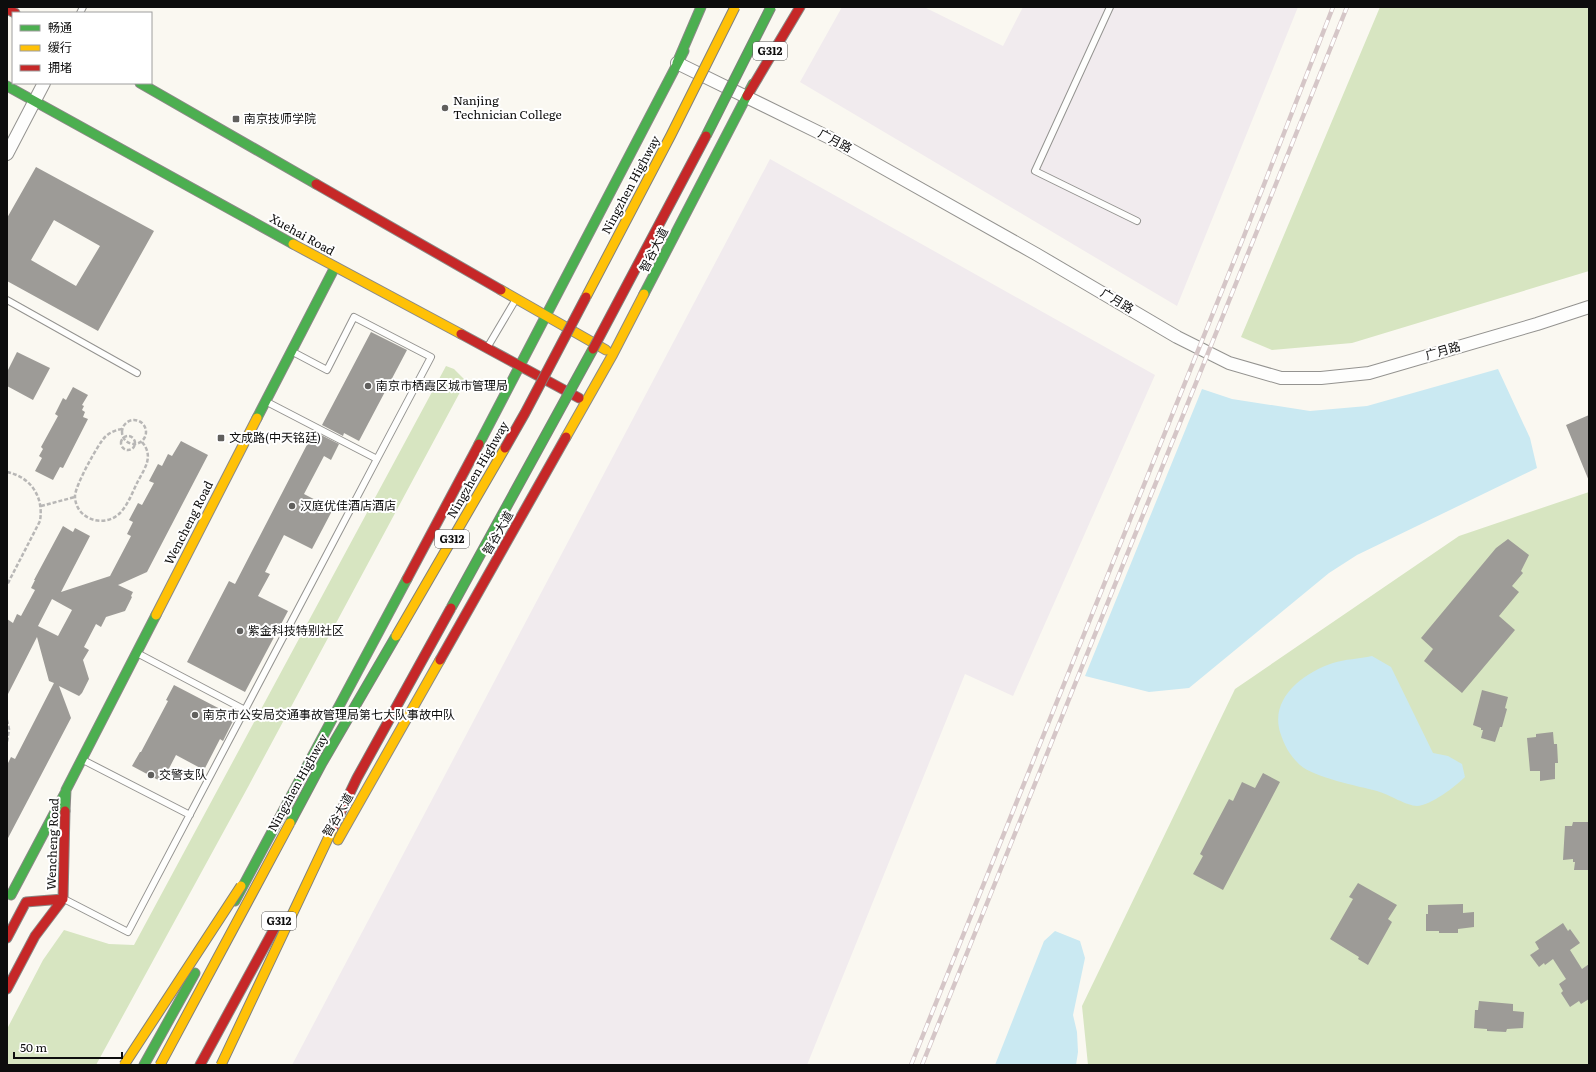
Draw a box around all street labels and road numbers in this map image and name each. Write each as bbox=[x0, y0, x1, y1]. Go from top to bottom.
road number: G312 bbox=[753, 42, 787, 60]
street label: 广月路 bbox=[815, 124, 856, 157]
street label: Ningzhen Highway bbox=[596, 132, 664, 237]
street label: Xuehai Road bbox=[267, 209, 339, 260]
street label: 智谷大道 bbox=[634, 224, 672, 275]
street label: 广月路 bbox=[1097, 283, 1138, 317]
street label: 广月路 bbox=[1423, 336, 1463, 364]
street label: Ningzhen Highway bbox=[442, 418, 512, 521]
street label: Wencheng Road bbox=[159, 477, 217, 568]
street label: 智谷大道 bbox=[477, 507, 517, 558]
road number: G312 bbox=[435, 530, 469, 548]
street label: Ningzhen Highway bbox=[263, 730, 332, 835]
street label: 智谷大道 bbox=[317, 789, 357, 840]
street label: Wencheng Road bbox=[41, 797, 63, 890]
road number: G312 bbox=[262, 912, 296, 930]

